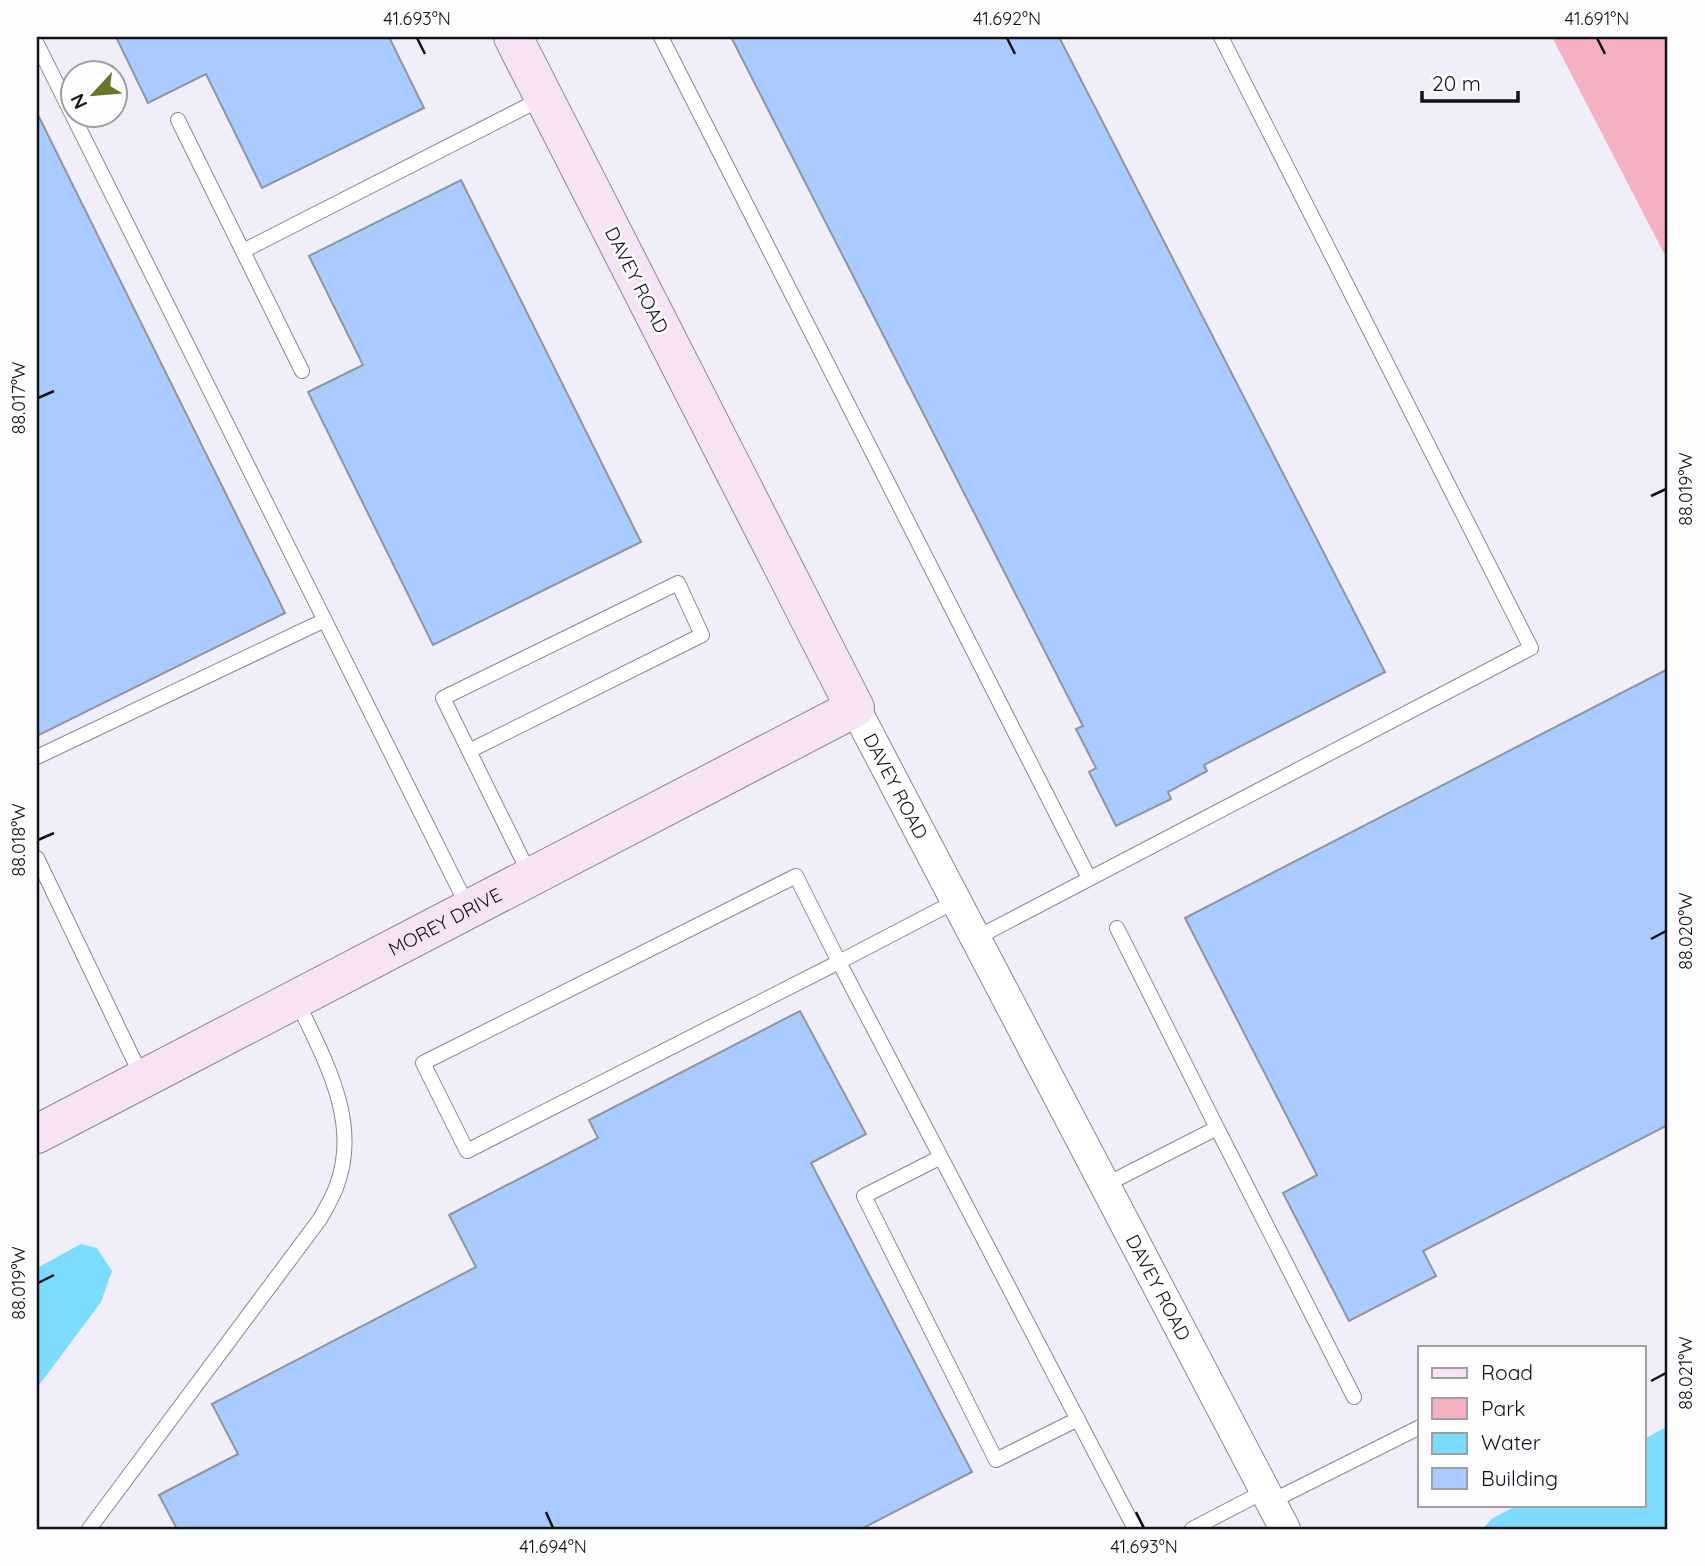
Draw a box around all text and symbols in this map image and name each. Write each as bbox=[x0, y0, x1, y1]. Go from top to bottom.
text: 41.693°N bbox=[383, 7, 451, 30]
text: 41.692°N bbox=[973, 7, 1041, 30]
text: 41.691°N bbox=[1565, 7, 1629, 30]
north arrow bbox=[60, 60, 130, 130]
scale bar bbox=[1422, 60, 1518, 104]
text: 20 m bbox=[1432, 70, 1481, 96]
text: N bbox=[65, 90, 93, 113]
street label: DAVEY ROAD bbox=[600, 223, 674, 337]
text: 88.017°W bbox=[7, 362, 30, 434]
text: 88.019°W bbox=[1674, 452, 1697, 526]
street label: DAVEY ROAD bbox=[858, 729, 933, 843]
text: 88.018°W bbox=[7, 803, 30, 877]
street label: MOREY DRIVE bbox=[384, 882, 506, 961]
text: 88.020°W bbox=[1674, 892, 1697, 970]
street label: DAVEY ROAD bbox=[1121, 1230, 1196, 1344]
text: 88.019°W bbox=[7, 1246, 30, 1320]
text: 88.021°W bbox=[1674, 1336, 1697, 1410]
legend bbox=[1418, 1346, 1646, 1506]
text: Road bbox=[1481, 1359, 1533, 1385]
text: Park bbox=[1481, 1395, 1525, 1421]
text: Water bbox=[1481, 1429, 1541, 1455]
text: Building bbox=[1481, 1465, 1558, 1491]
text: 41.694°N bbox=[519, 1535, 587, 1558]
text: 41.693°N bbox=[1110, 1535, 1178, 1558]

